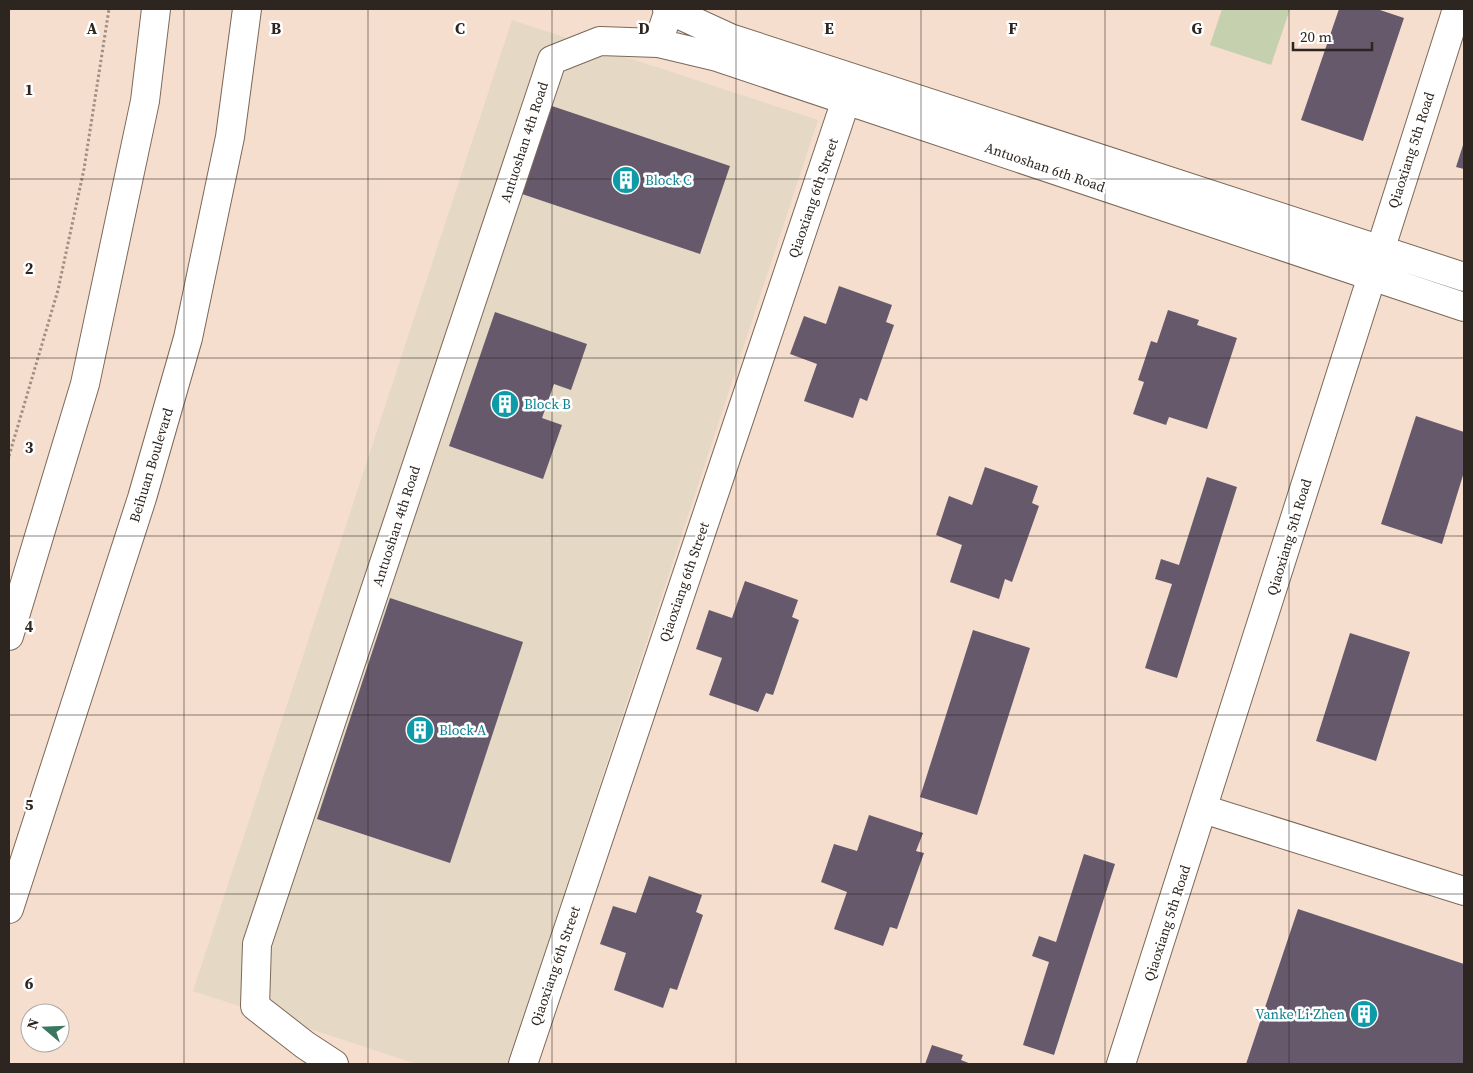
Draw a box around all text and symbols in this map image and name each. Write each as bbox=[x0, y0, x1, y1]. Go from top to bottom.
text: A bbox=[87, 17, 98, 39]
text: B bbox=[271, 17, 282, 39]
text: C bbox=[455, 17, 465, 39]
text: D bbox=[638, 17, 650, 39]
text: E bbox=[824, 17, 834, 39]
text: F bbox=[1008, 17, 1018, 39]
text: G bbox=[1192, 17, 1203, 39]
scale bar bbox=[1293, 20, 1372, 52]
text: 20 m bbox=[1300, 26, 1332, 47]
text: 1 bbox=[25, 78, 33, 100]
street label: Antuoshan 4th Road bbox=[495, 79, 553, 205]
street label: Qiaoxiang 5th Road bbox=[1383, 89, 1439, 211]
street label: Qiaoxiang 6th Street bbox=[783, 135, 843, 261]
street label: Antuoshan 6th Road bbox=[982, 137, 1108, 197]
building icon: Block C bbox=[611, 165, 641, 195]
place label: Block C bbox=[645, 170, 692, 190]
text: 2 bbox=[25, 257, 34, 279]
building icon: Block B bbox=[490, 389, 520, 419]
place label: Block B bbox=[524, 394, 571, 414]
street label: Beihuan Boulevard bbox=[124, 405, 178, 525]
text: 3 bbox=[25, 436, 34, 458]
street label: Antuoshan 4th Road bbox=[367, 463, 425, 589]
street label: Qiaoxiang 5th Road bbox=[1262, 476, 1316, 598]
street label: Qiaoxiang 6th Street bbox=[654, 519, 714, 645]
text: 4 bbox=[25, 615, 34, 637]
building icon: Block A bbox=[405, 715, 435, 745]
place label: Block A bbox=[439, 720, 487, 740]
text: 5 bbox=[25, 793, 34, 815]
street label: Qiaoxiang 5th Road bbox=[1139, 862, 1195, 984]
street label: Qiaoxiang 6th Street bbox=[525, 903, 585, 1029]
text: 6 bbox=[25, 972, 34, 994]
building icon: Vanke Li·Zhen bbox=[1349, 999, 1379, 1029]
north arrow bbox=[20, 1003, 70, 1053]
place label: Vanke Li·Zhen bbox=[1255, 1004, 1346, 1024]
text: N bbox=[22, 1016, 44, 1032]

